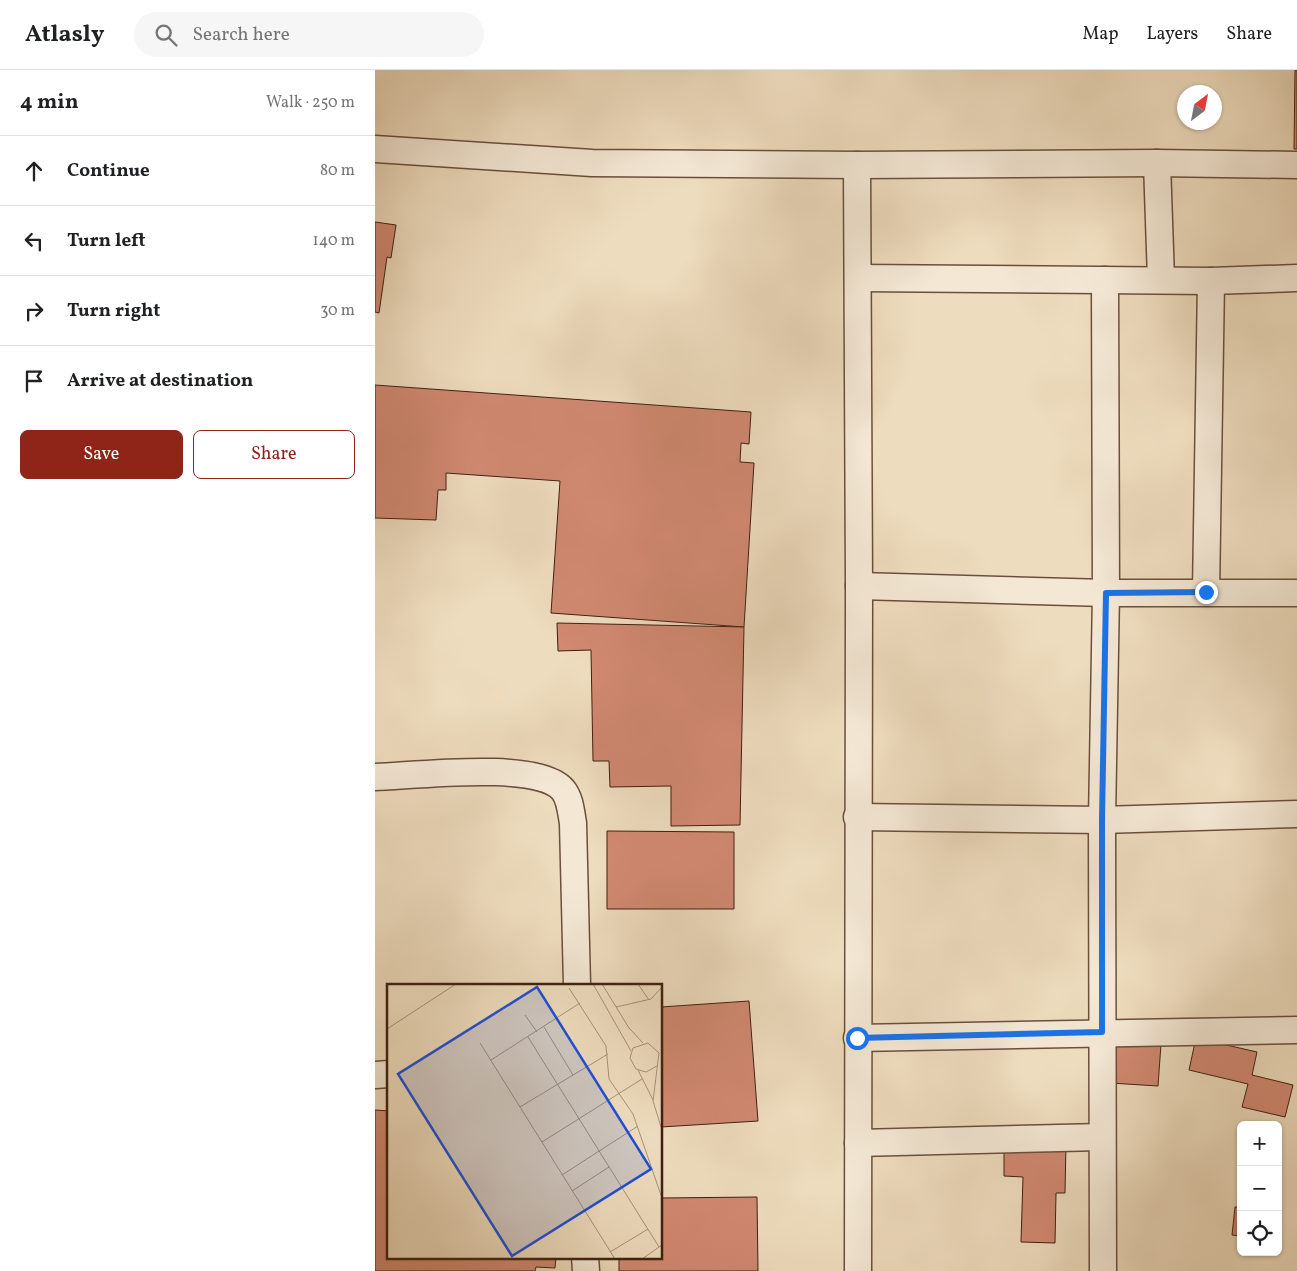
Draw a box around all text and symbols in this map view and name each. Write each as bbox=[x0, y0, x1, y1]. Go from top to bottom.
search box bbox=[134, 12, 484, 57]
text: Atlasly bbox=[25, 18, 104, 52]
icon: search bbox=[152, 21, 180, 49]
text: Search here bbox=[192, 22, 290, 48]
text: Map bbox=[1082, 22, 1118, 47]
text: Layers bbox=[1146, 22, 1198, 47]
text: Share bbox=[1226, 22, 1272, 47]
north arrow bbox=[1177, 85, 1222, 130]
text: 4 min bbox=[20, 88, 79, 117]
text: Walk · 250 m bbox=[266, 92, 355, 114]
icon: ahead bbox=[20, 157, 48, 185]
text: Continue bbox=[67, 158, 150, 184]
text: 80 m bbox=[320, 160, 355, 182]
icon: left bbox=[20, 227, 48, 255]
text: Turn left bbox=[67, 228, 146, 254]
text: 140 m bbox=[313, 230, 355, 252]
icon: right bbox=[20, 297, 48, 325]
text: Turn right bbox=[67, 298, 160, 324]
text: 30 m bbox=[320, 300, 355, 322]
icon: arrive bbox=[20, 367, 48, 395]
text: Arrive at destination bbox=[67, 368, 253, 394]
button: Save bbox=[20, 430, 183, 479]
button: Share bbox=[193, 430, 355, 479]
route end bbox=[1195, 581, 1218, 604]
inset map bbox=[387, 984, 663, 1258]
route start bbox=[846, 1027, 869, 1050]
map controls bbox=[1237, 1121, 1282, 1256]
button: + bbox=[1237, 1121, 1282, 1166]
button: − bbox=[1237, 1166, 1282, 1211]
button: locate bbox=[1237, 1211, 1282, 1256]

